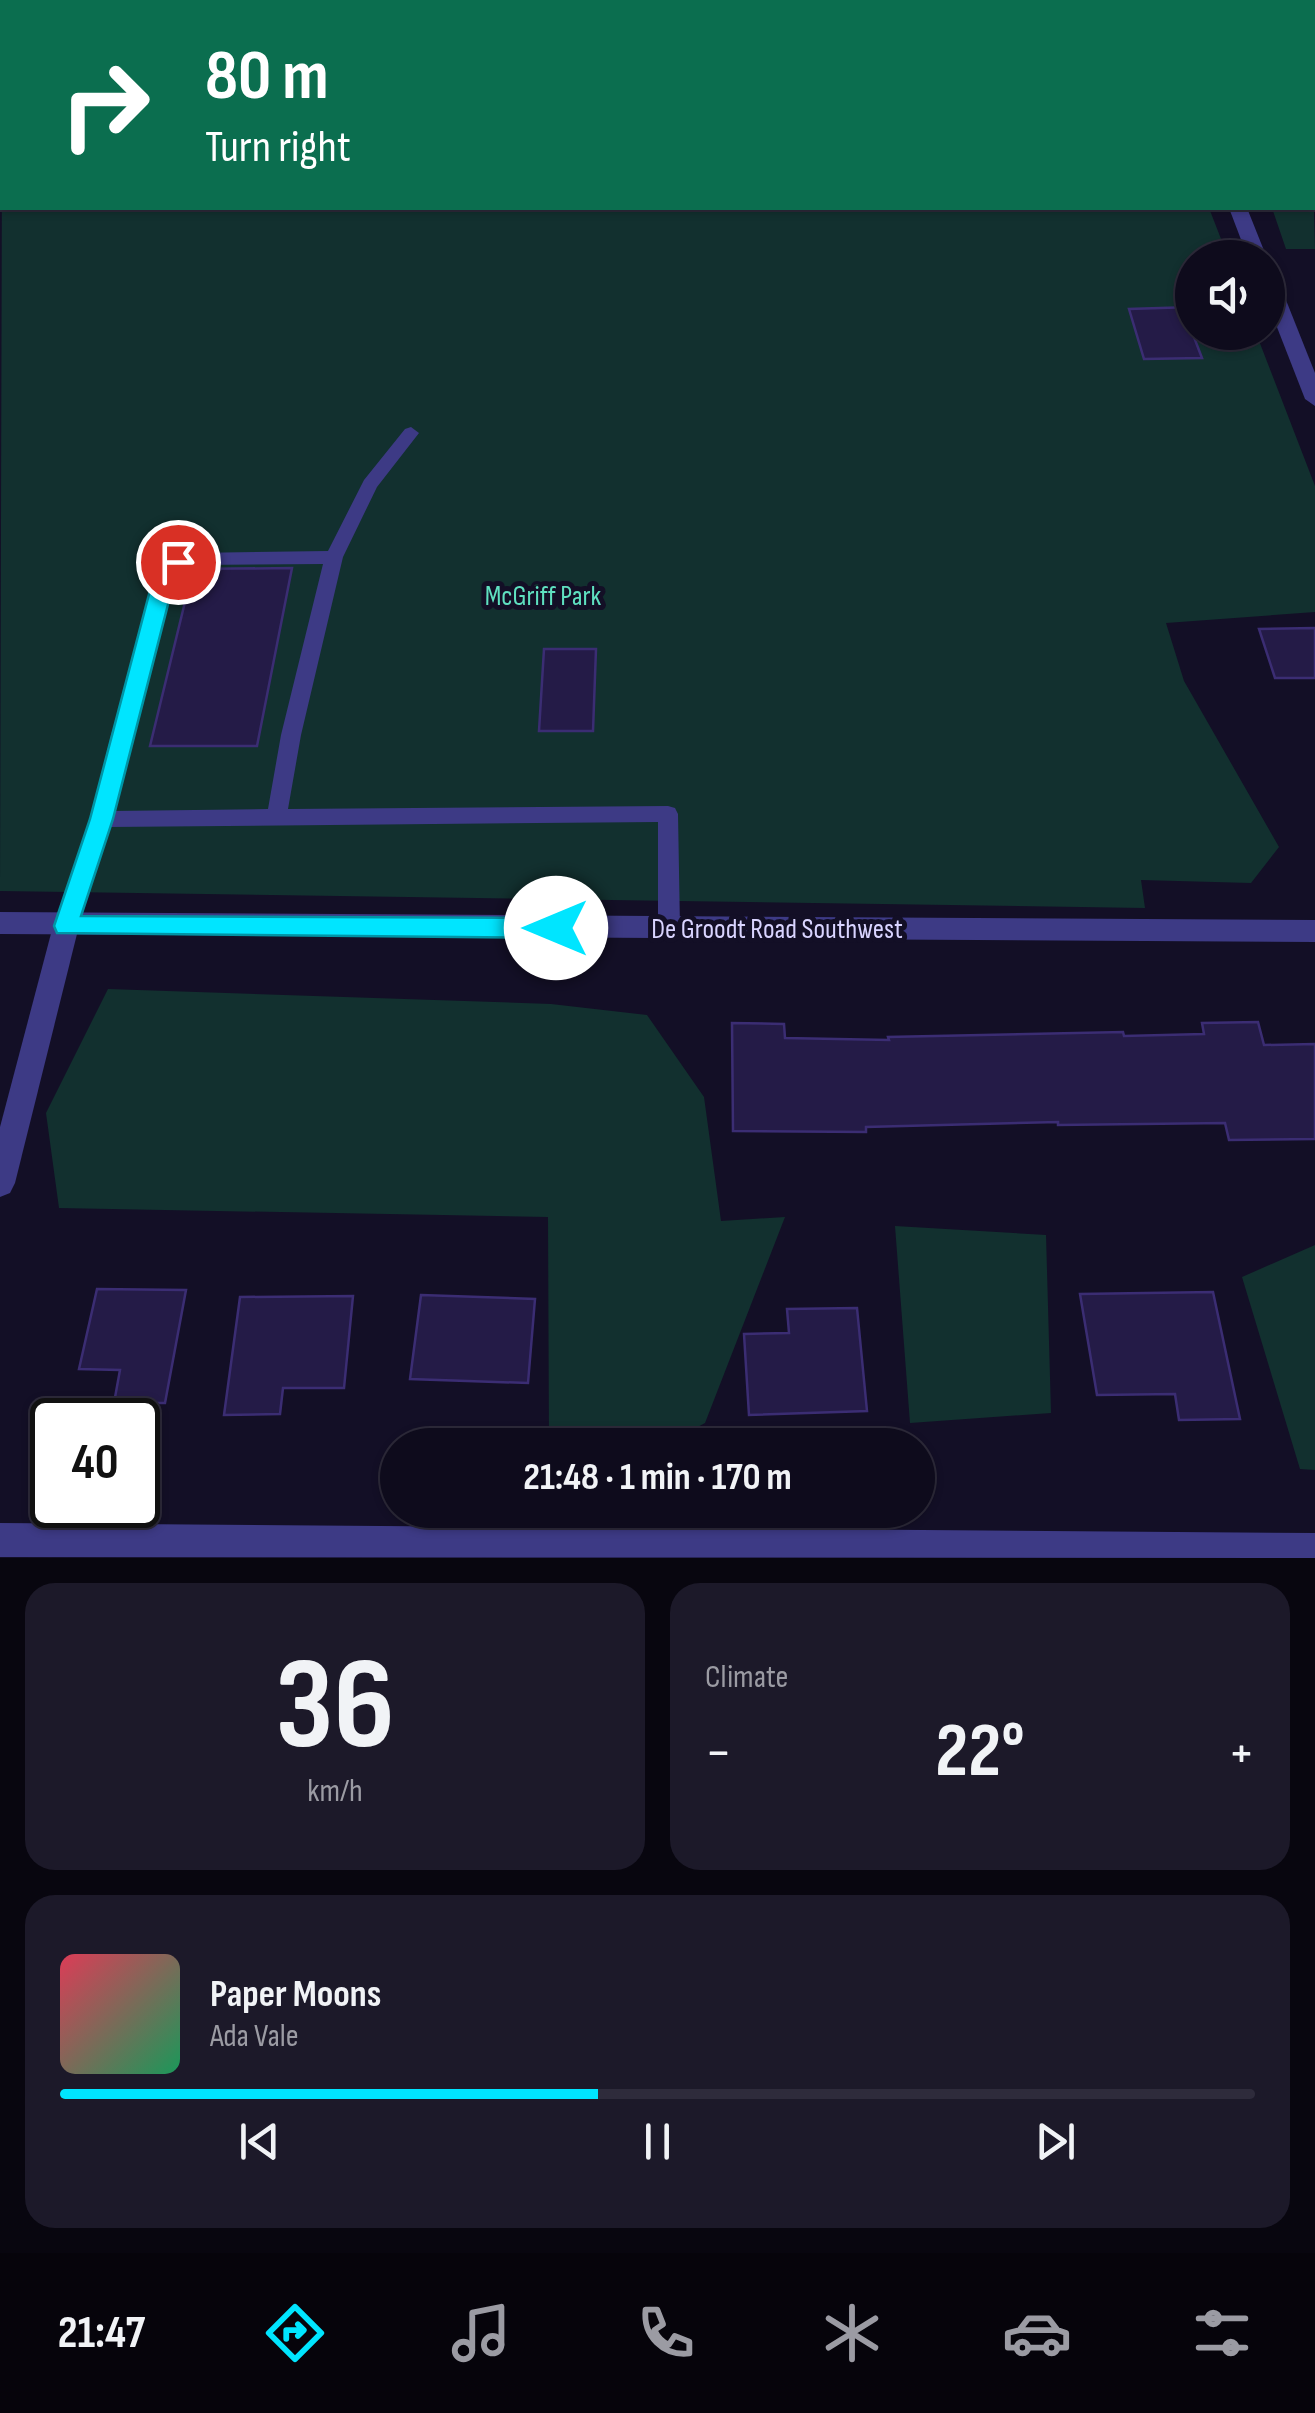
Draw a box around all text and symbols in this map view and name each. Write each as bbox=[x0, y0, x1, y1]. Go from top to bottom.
text: 80 m bbox=[205, 35, 329, 119]
icon: right bbox=[40, 40, 170, 170]
text: Turn right bbox=[205, 120, 351, 175]
map controls bbox=[1175, 240, 1285, 350]
button: sound bbox=[1175, 240, 1285, 350]
pin bbox=[136, 520, 221, 605]
icon: arrive bbox=[151, 535, 206, 590]
park label: McGriff Park bbox=[485, 580, 602, 613]
position arrow bbox=[504, 876, 608, 980]
street label: De Groodt Road Southwest bbox=[651, 913, 903, 946]
speed limit sign: 40 bbox=[30, 1398, 160, 1528]
text: 21:48 · 1 min · 170 m bbox=[523, 1455, 792, 1500]
text: 36 bbox=[275, 1629, 395, 1785]
text: Climate bbox=[705, 1658, 788, 1697]
text: 22° bbox=[935, 1707, 1025, 1798]
text: − bbox=[705, 1720, 732, 1787]
text: + bbox=[1228, 1720, 1255, 1787]
text: km/h bbox=[307, 1772, 363, 1811]
text: Paper Moons bbox=[210, 1972, 381, 2017]
text: Ada Vale bbox=[210, 2017, 299, 2056]
icon: previous bbox=[232, 2114, 287, 2169]
icon: pause bbox=[630, 2114, 685, 2169]
icon: next bbox=[1028, 2114, 1083, 2169]
icon: directions bbox=[260, 2298, 330, 2368]
icon: music bbox=[446, 2298, 516, 2368]
icon: phone bbox=[631, 2298, 701, 2368]
icon: climate bbox=[817, 2298, 887, 2368]
icon: car bbox=[1002, 2298, 1072, 2368]
icon: filters bbox=[1187, 2298, 1257, 2368]
text: 21:47 bbox=[58, 2306, 145, 2361]

